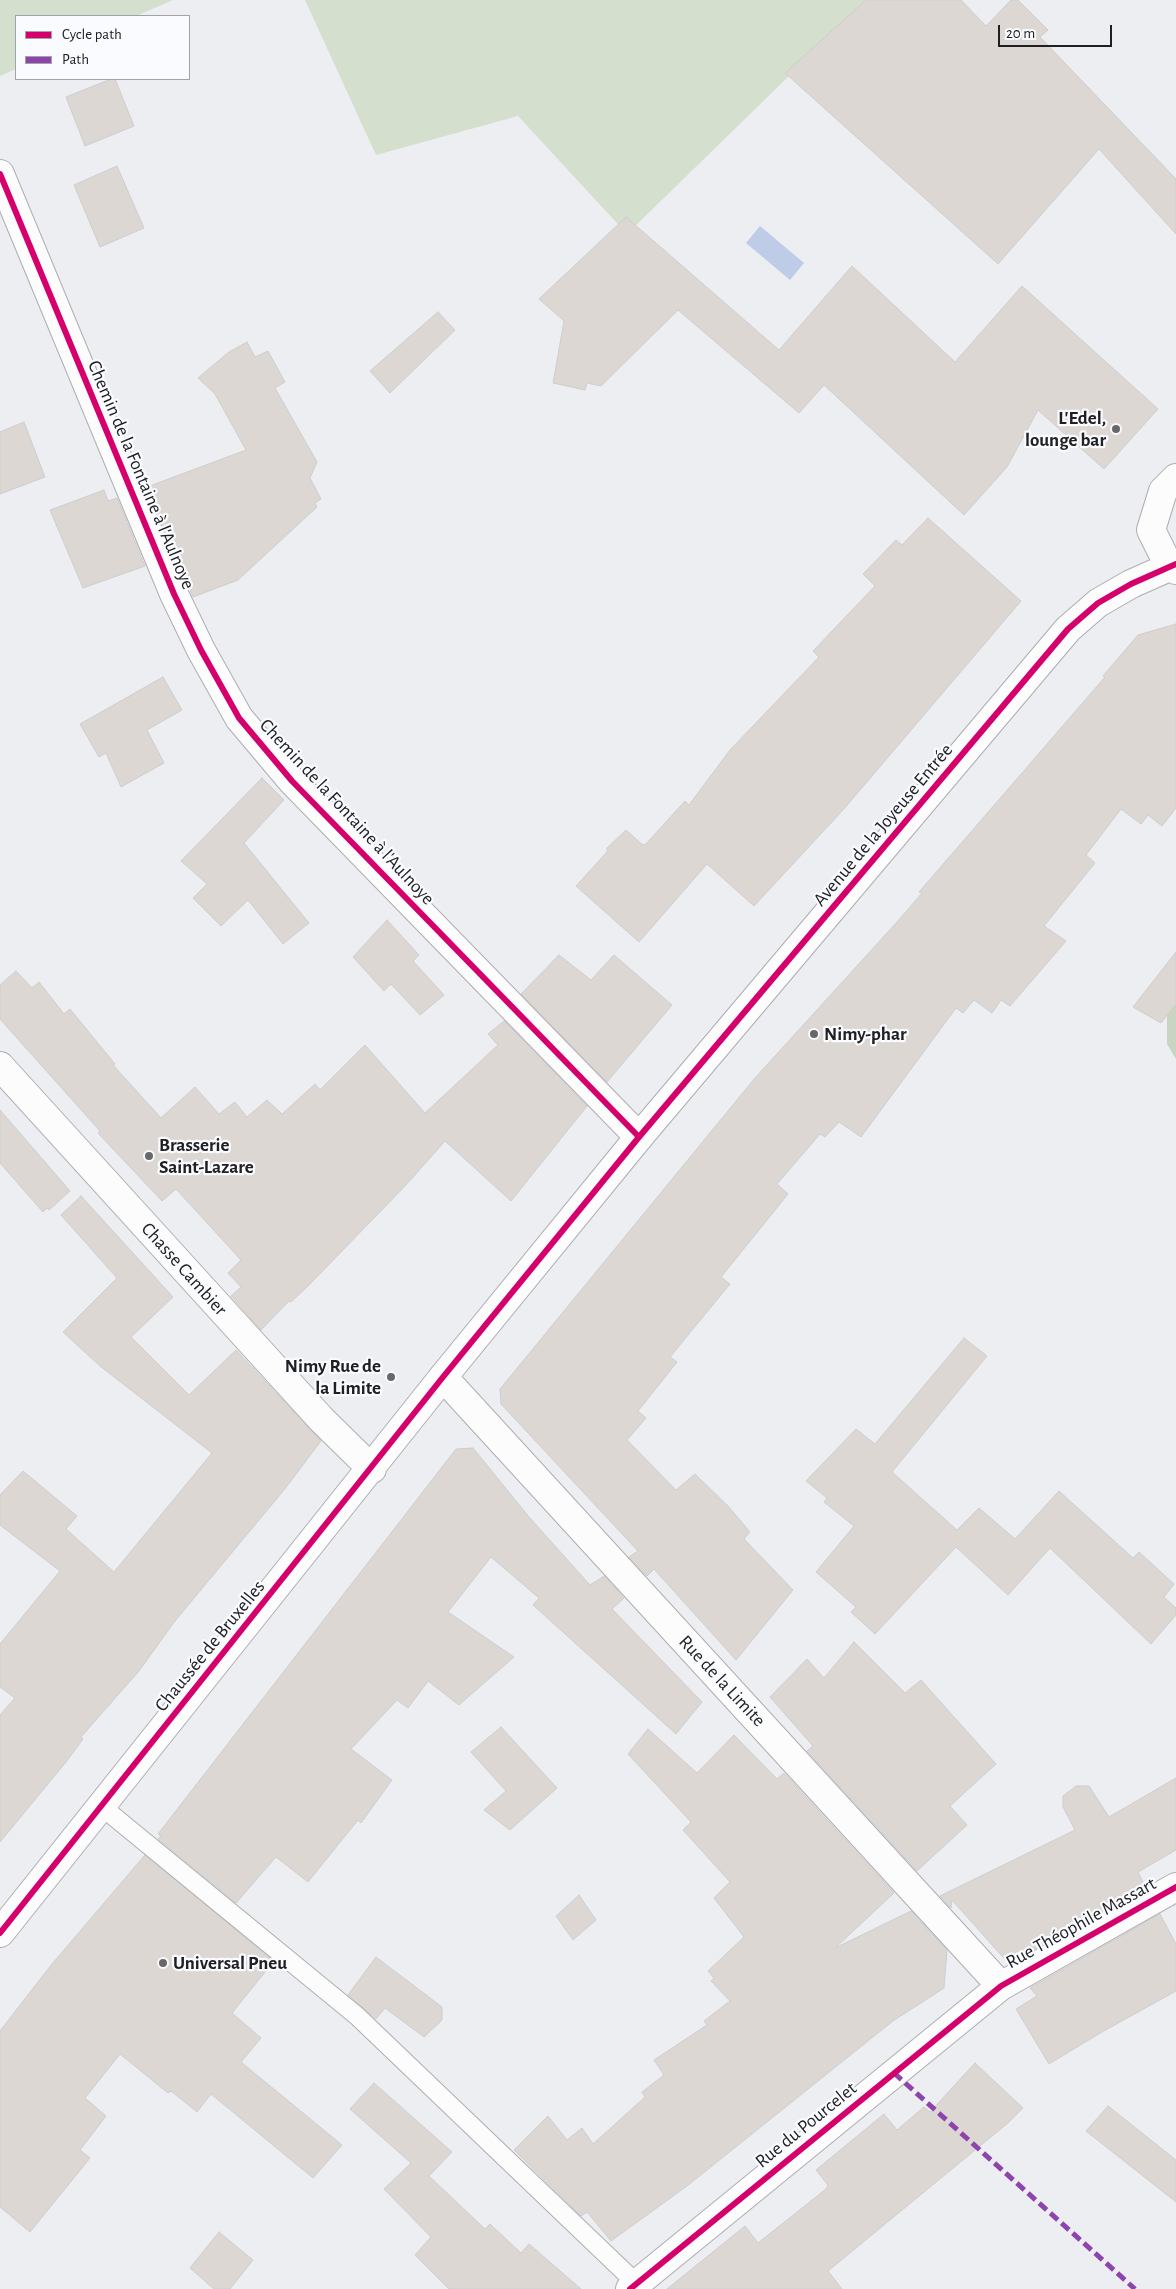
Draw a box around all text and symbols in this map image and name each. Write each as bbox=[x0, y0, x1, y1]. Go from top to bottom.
legend bbox=[15, 15, 190, 80]
scale bar bbox=[1001, 15, 1115, 47]
text: 20 m bbox=[1006, 26, 1035, 41]
text: Cycle path bbox=[62, 27, 122, 42]
text: Path bbox=[62, 52, 89, 67]
street label: Chemin de la Fontaine à l'Aulnoye bbox=[82, 357, 200, 593]
place label: L'Edel, lounge bar bbox=[1025, 407, 1106, 451]
marker: L'Edel, lounge bar bbox=[1110, 423, 1122, 435]
street label: Chemin de la Fontaine à l'Aulnoye bbox=[255, 714, 439, 910]
street label: Avenue de la Joyeuse Entrée bbox=[808, 739, 958, 911]
place label: Nimy-phar bbox=[824, 1023, 907, 1045]
marker: Nimy-phar bbox=[808, 1028, 820, 1040]
place label: Brasserie Saint-Lazare bbox=[159, 1134, 254, 1178]
marker: Brasserie Saint-Lazare bbox=[143, 1150, 155, 1162]
street label: Chasse Cambier bbox=[136, 1218, 232, 1320]
place label: Nimy Rue de la Limite bbox=[285, 1355, 381, 1399]
marker: Nimy Rue de la Limite bbox=[385, 1371, 397, 1383]
street label: Chaussée de Bruxelles bbox=[150, 1576, 270, 1716]
street label: Rue de la Limite bbox=[674, 1630, 770, 1732]
street label: Rue Théophile Massart bbox=[1002, 1872, 1160, 1974]
place label: Universal Pneu bbox=[173, 1952, 287, 1974]
marker: Universal Pneu bbox=[157, 1957, 169, 1969]
street label: Rue du Pourcelet bbox=[751, 2077, 861, 2173]

